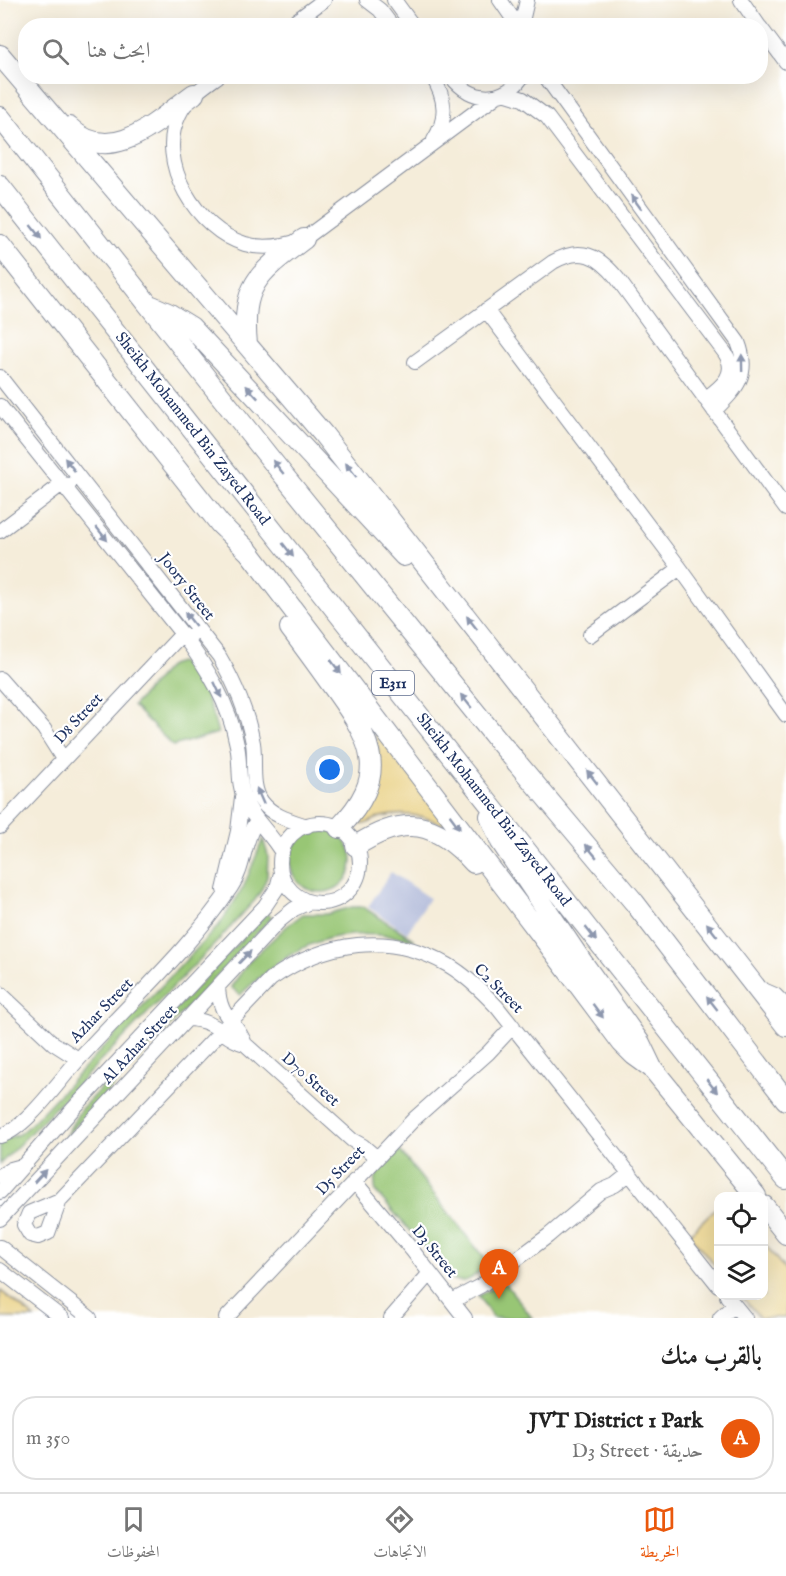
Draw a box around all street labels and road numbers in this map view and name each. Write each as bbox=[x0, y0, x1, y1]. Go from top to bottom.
street label: Sheikh Mohammed Bin Zayed Road bbox=[110, 328, 274, 530]
street label: Joory Street bbox=[152, 548, 219, 625]
road number: E311 bbox=[372, 671, 414, 695]
street label: D8 Street bbox=[50, 689, 108, 749]
street label: Sheikh Mohammed Bin Zayed Road bbox=[411, 709, 575, 911]
street label: C2 Street bbox=[469, 960, 527, 1018]
street label: Azhar Street bbox=[65, 974, 138, 1048]
street label: Al Azhar Street bbox=[97, 1001, 182, 1090]
street label: D70 Street bbox=[277, 1049, 344, 1112]
street label: D5 Street bbox=[312, 1141, 370, 1200]
street label: D3 Street bbox=[407, 1222, 462, 1283]

